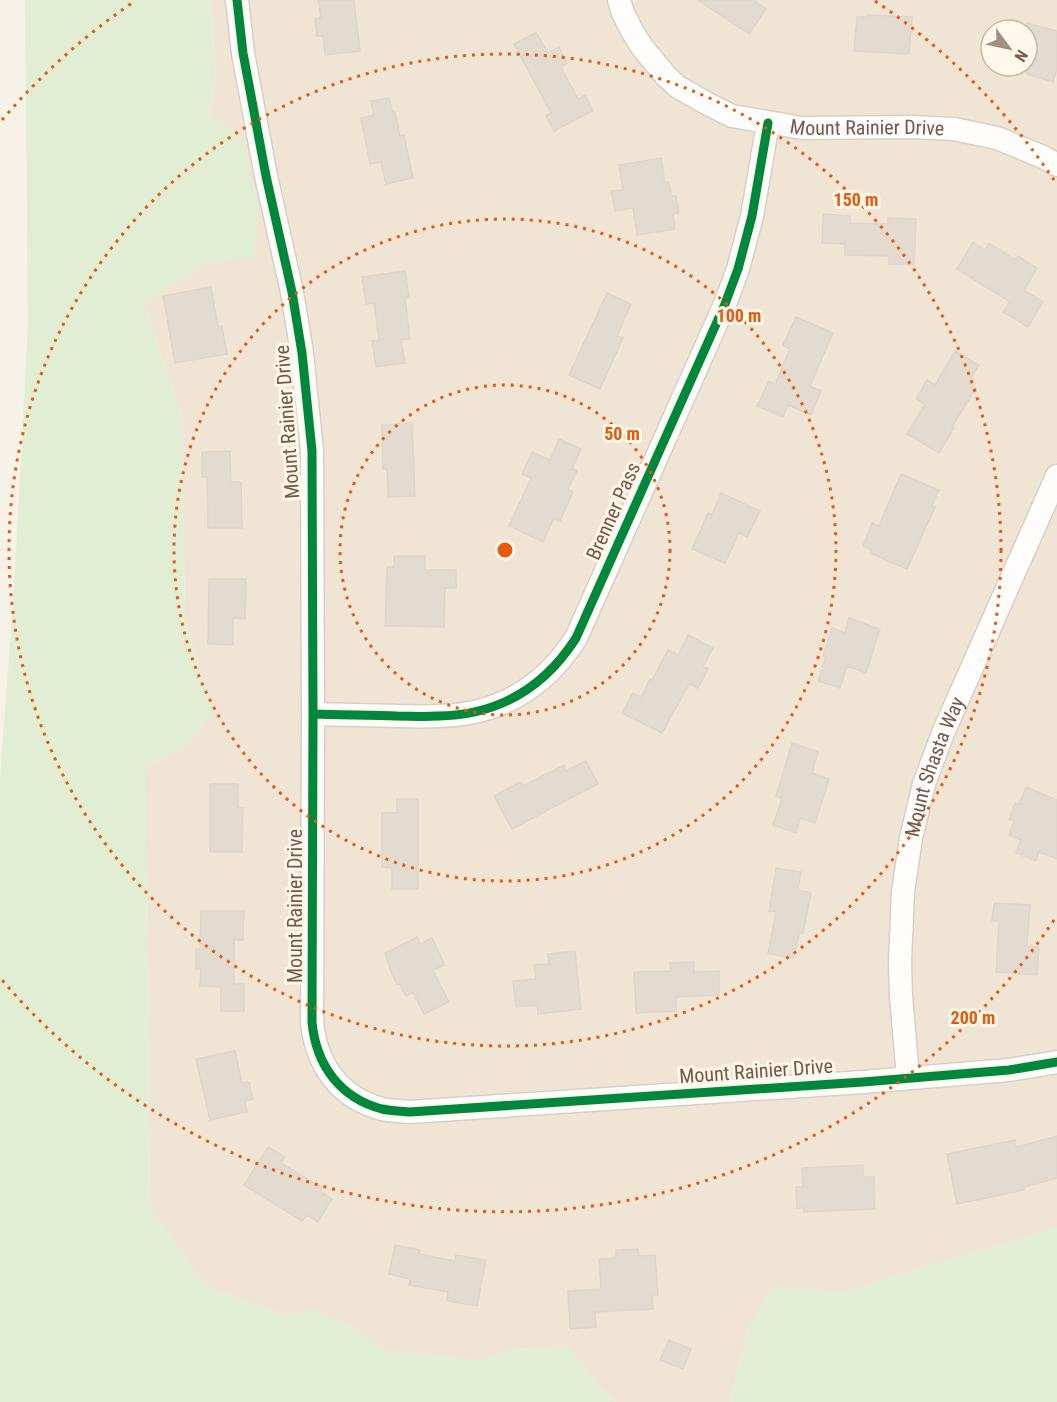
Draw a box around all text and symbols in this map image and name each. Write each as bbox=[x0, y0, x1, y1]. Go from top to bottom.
north arrow bbox=[979, 18, 1039, 78]
text: N bbox=[1011, 47, 1032, 65]
street label: Mount Rainier Drive bbox=[788, 114, 945, 141]
text: 150 m bbox=[834, 189, 878, 210]
text: 100 m bbox=[717, 305, 761, 326]
street label: Mount Rainier Drive bbox=[270, 344, 304, 500]
text: 50 m bbox=[604, 423, 640, 444]
street label: Brenner Pass bbox=[581, 458, 645, 564]
centre of rings bbox=[495, 540, 515, 560]
street label: Mount Shasta Way bbox=[900, 693, 970, 839]
street label: Mount Rainier Drive bbox=[283, 829, 307, 983]
text: 200 m bbox=[951, 1007, 995, 1028]
street label: Mount Rainier Drive bbox=[678, 1054, 834, 1088]

